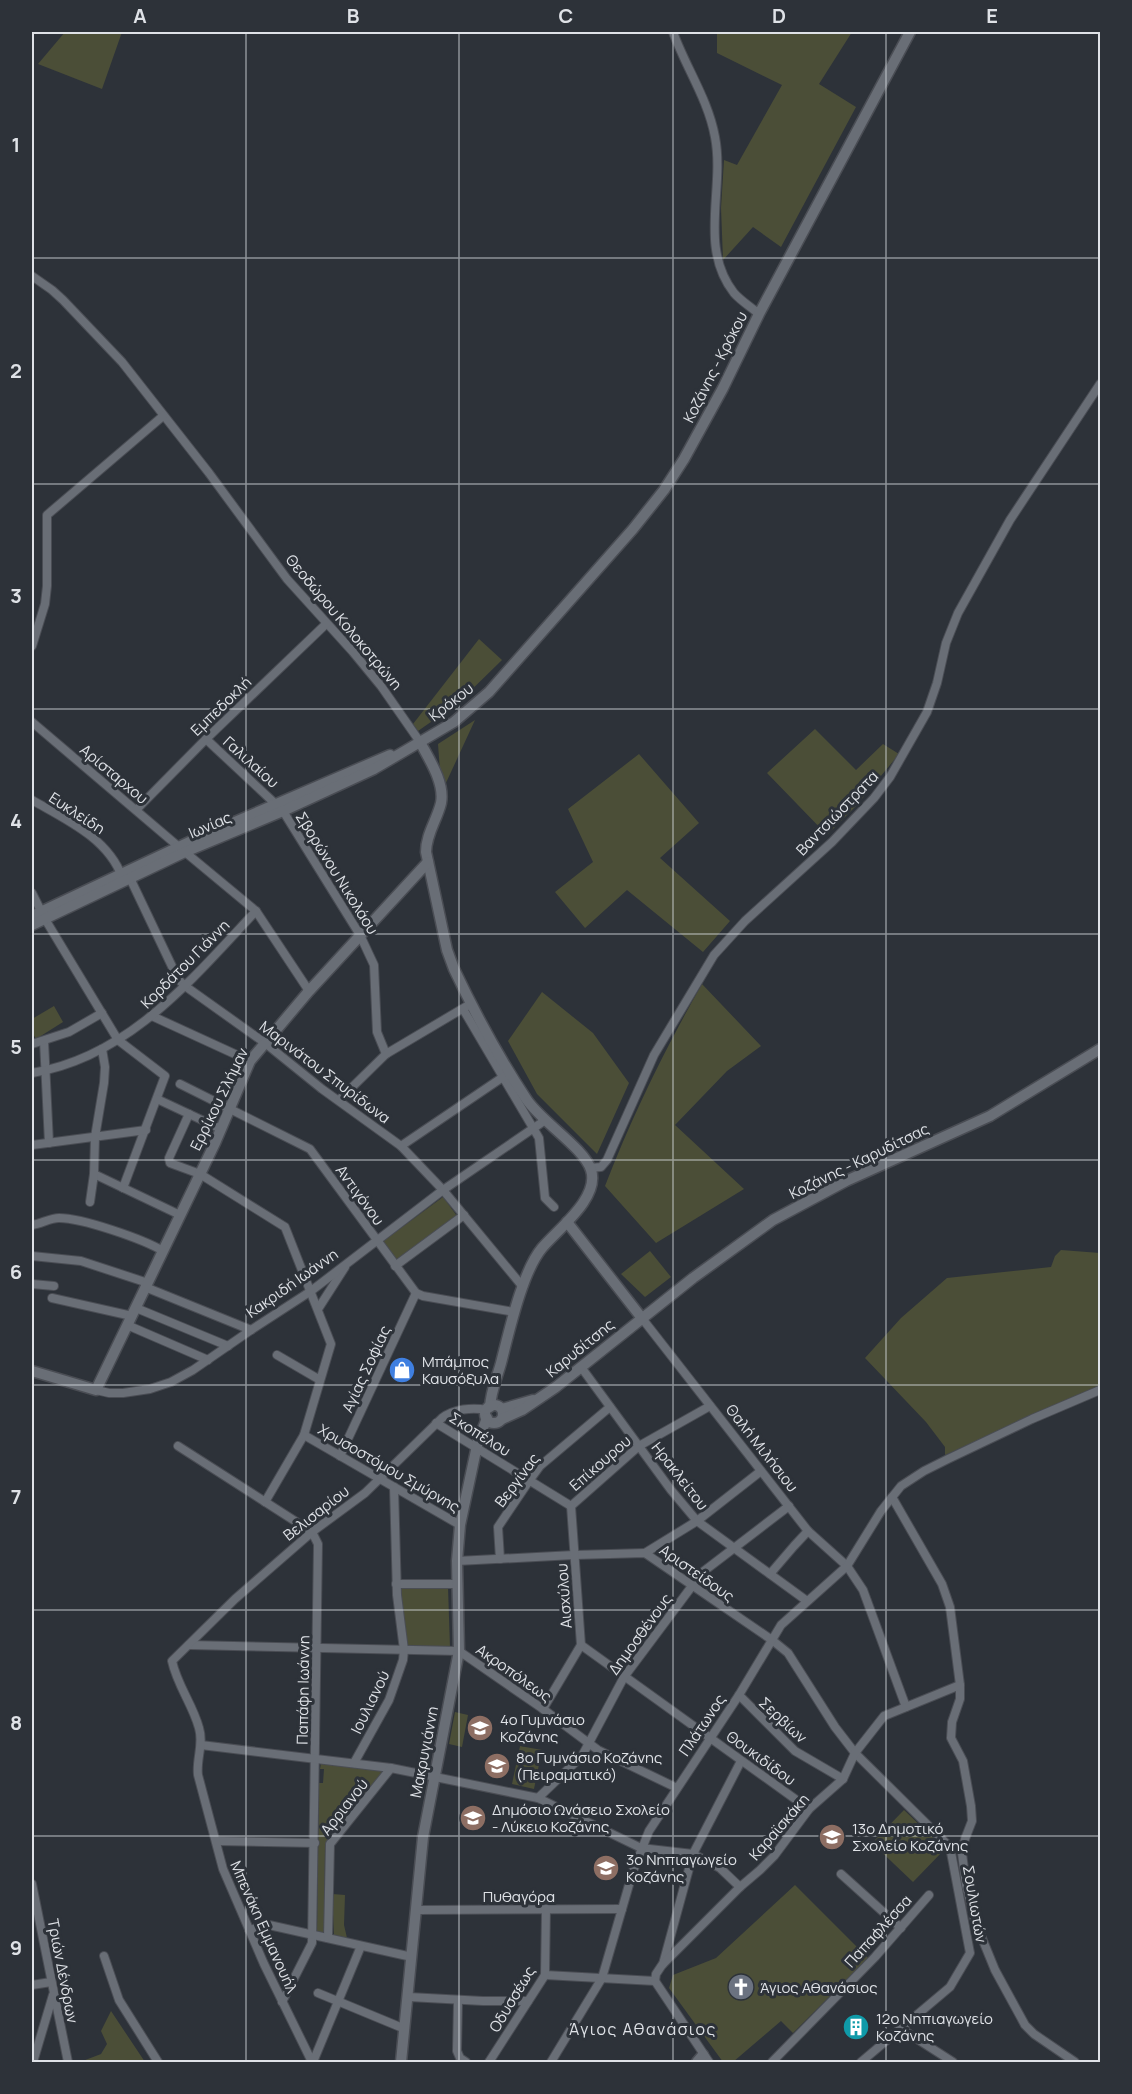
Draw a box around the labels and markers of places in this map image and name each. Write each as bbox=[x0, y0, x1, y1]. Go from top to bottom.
place label: Μπάμπος Καυσόξυλα bbox=[422, 1351, 499, 1389]
shop icon: Μπάμπος Καυσόξυλα bbox=[387, 1355, 417, 1385]
place label: 4ο Γυμνάσιο Κοζάνης bbox=[500, 1709, 585, 1747]
school or university icon: 4ο Γυμνάσιο Κοζάνης bbox=[465, 1713, 495, 1743]
place label: 8ο Γυμνάσιο Κοζάνης (Πειραματικό) bbox=[516, 1747, 662, 1785]
school or university icon: 8ο Γυμνάσιο Κοζάνης (Πειραματικό) bbox=[482, 1751, 512, 1781]
place label: Δημόσιο Ωνάσειο Σχολείο - Λύκειο Κοζάνης bbox=[492, 1799, 670, 1837]
school or university icon: Δημόσιο Ωνάσειο Σχολείο - Λύκειο Κοζάνης bbox=[458, 1803, 488, 1833]
place label: 13ο Δημοτικό Σχολείο Κοζάνης bbox=[852, 1818, 968, 1856]
school or university icon: 13ο Δημοτικό Σχολείο Κοζάνης bbox=[817, 1822, 847, 1852]
place label: 3ο Νηπιαγωγείο Κοζάνης bbox=[626, 1849, 737, 1887]
school or university icon: 3ο Νηπιαγωγείο Κοζάνης bbox=[591, 1853, 621, 1883]
church icon: Άγιος Αθανάσιος bbox=[726, 1972, 756, 2002]
place label: Άγιος Αθανάσιος bbox=[760, 1977, 877, 1998]
place label: 12ο Νηπιαγωγείο Κοζάνης bbox=[876, 2008, 993, 2046]
building icon: 12ο Νηπιαγωγείο Κοζάνης bbox=[841, 2012, 871, 2042]

